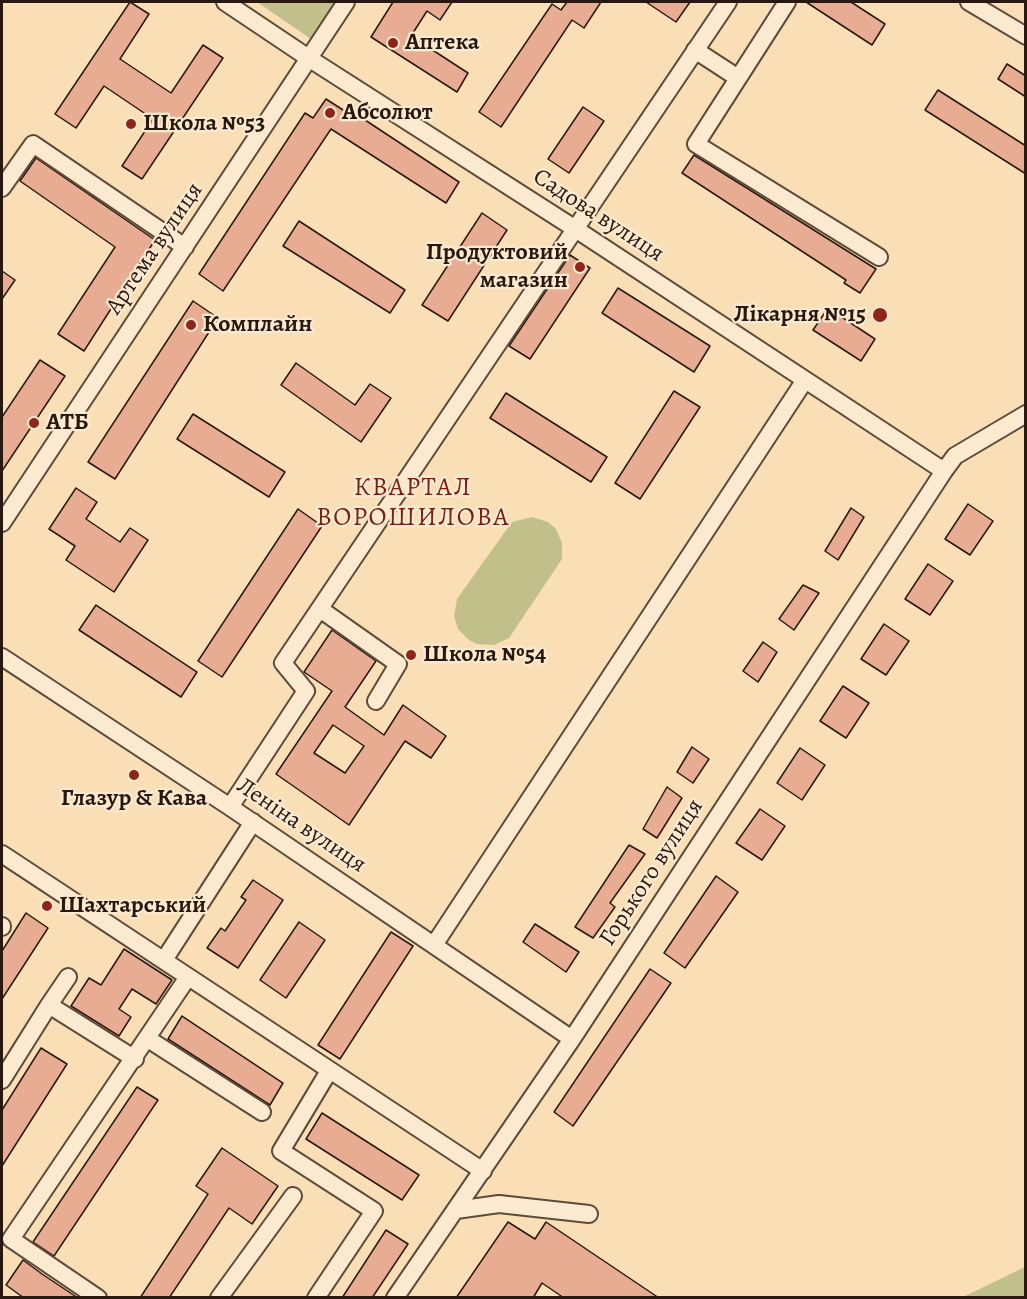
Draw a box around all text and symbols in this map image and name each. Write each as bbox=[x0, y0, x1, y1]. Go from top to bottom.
place label: Аптека bbox=[405, 29, 479, 57]
marker: Аптека bbox=[386, 36, 400, 50]
place label: Абсолют bbox=[342, 99, 433, 127]
marker: Абсолют bbox=[323, 106, 337, 120]
place label: Школа №53 bbox=[143, 110, 265, 138]
marker: Школа №53 bbox=[124, 117, 138, 131]
street label: Садова вулиця bbox=[527, 163, 669, 269]
street label: Артема вулиця bbox=[100, 178, 210, 320]
place label: Продуктовий магазин bbox=[426, 239, 568, 295]
marker: Продуктовий магазин bbox=[573, 260, 587, 274]
place label: Лікарня №15 bbox=[734, 301, 866, 329]
marker: Лікарня №15 bbox=[871, 306, 889, 324]
place label: Комплайн bbox=[203, 311, 312, 339]
marker: Комплайн bbox=[184, 318, 198, 332]
place label: АТБ bbox=[46, 409, 89, 437]
marker: АТБ bbox=[27, 416, 41, 430]
district label: КВАРТАЛ ВОРОШИЛОВА bbox=[316, 473, 510, 534]
place label: Школа №54 bbox=[423, 641, 546, 669]
marker: Школа №54 bbox=[404, 648, 418, 662]
marker: Глазур & Кава bbox=[127, 768, 141, 782]
street label: Леніна вулиця bbox=[231, 772, 371, 880]
place label: Глазур & Кава bbox=[61, 785, 207, 813]
street label: Горького вулиця bbox=[594, 794, 710, 952]
place label: Шахтарський bbox=[59, 892, 206, 920]
marker: Шахтарський bbox=[40, 899, 54, 913]

